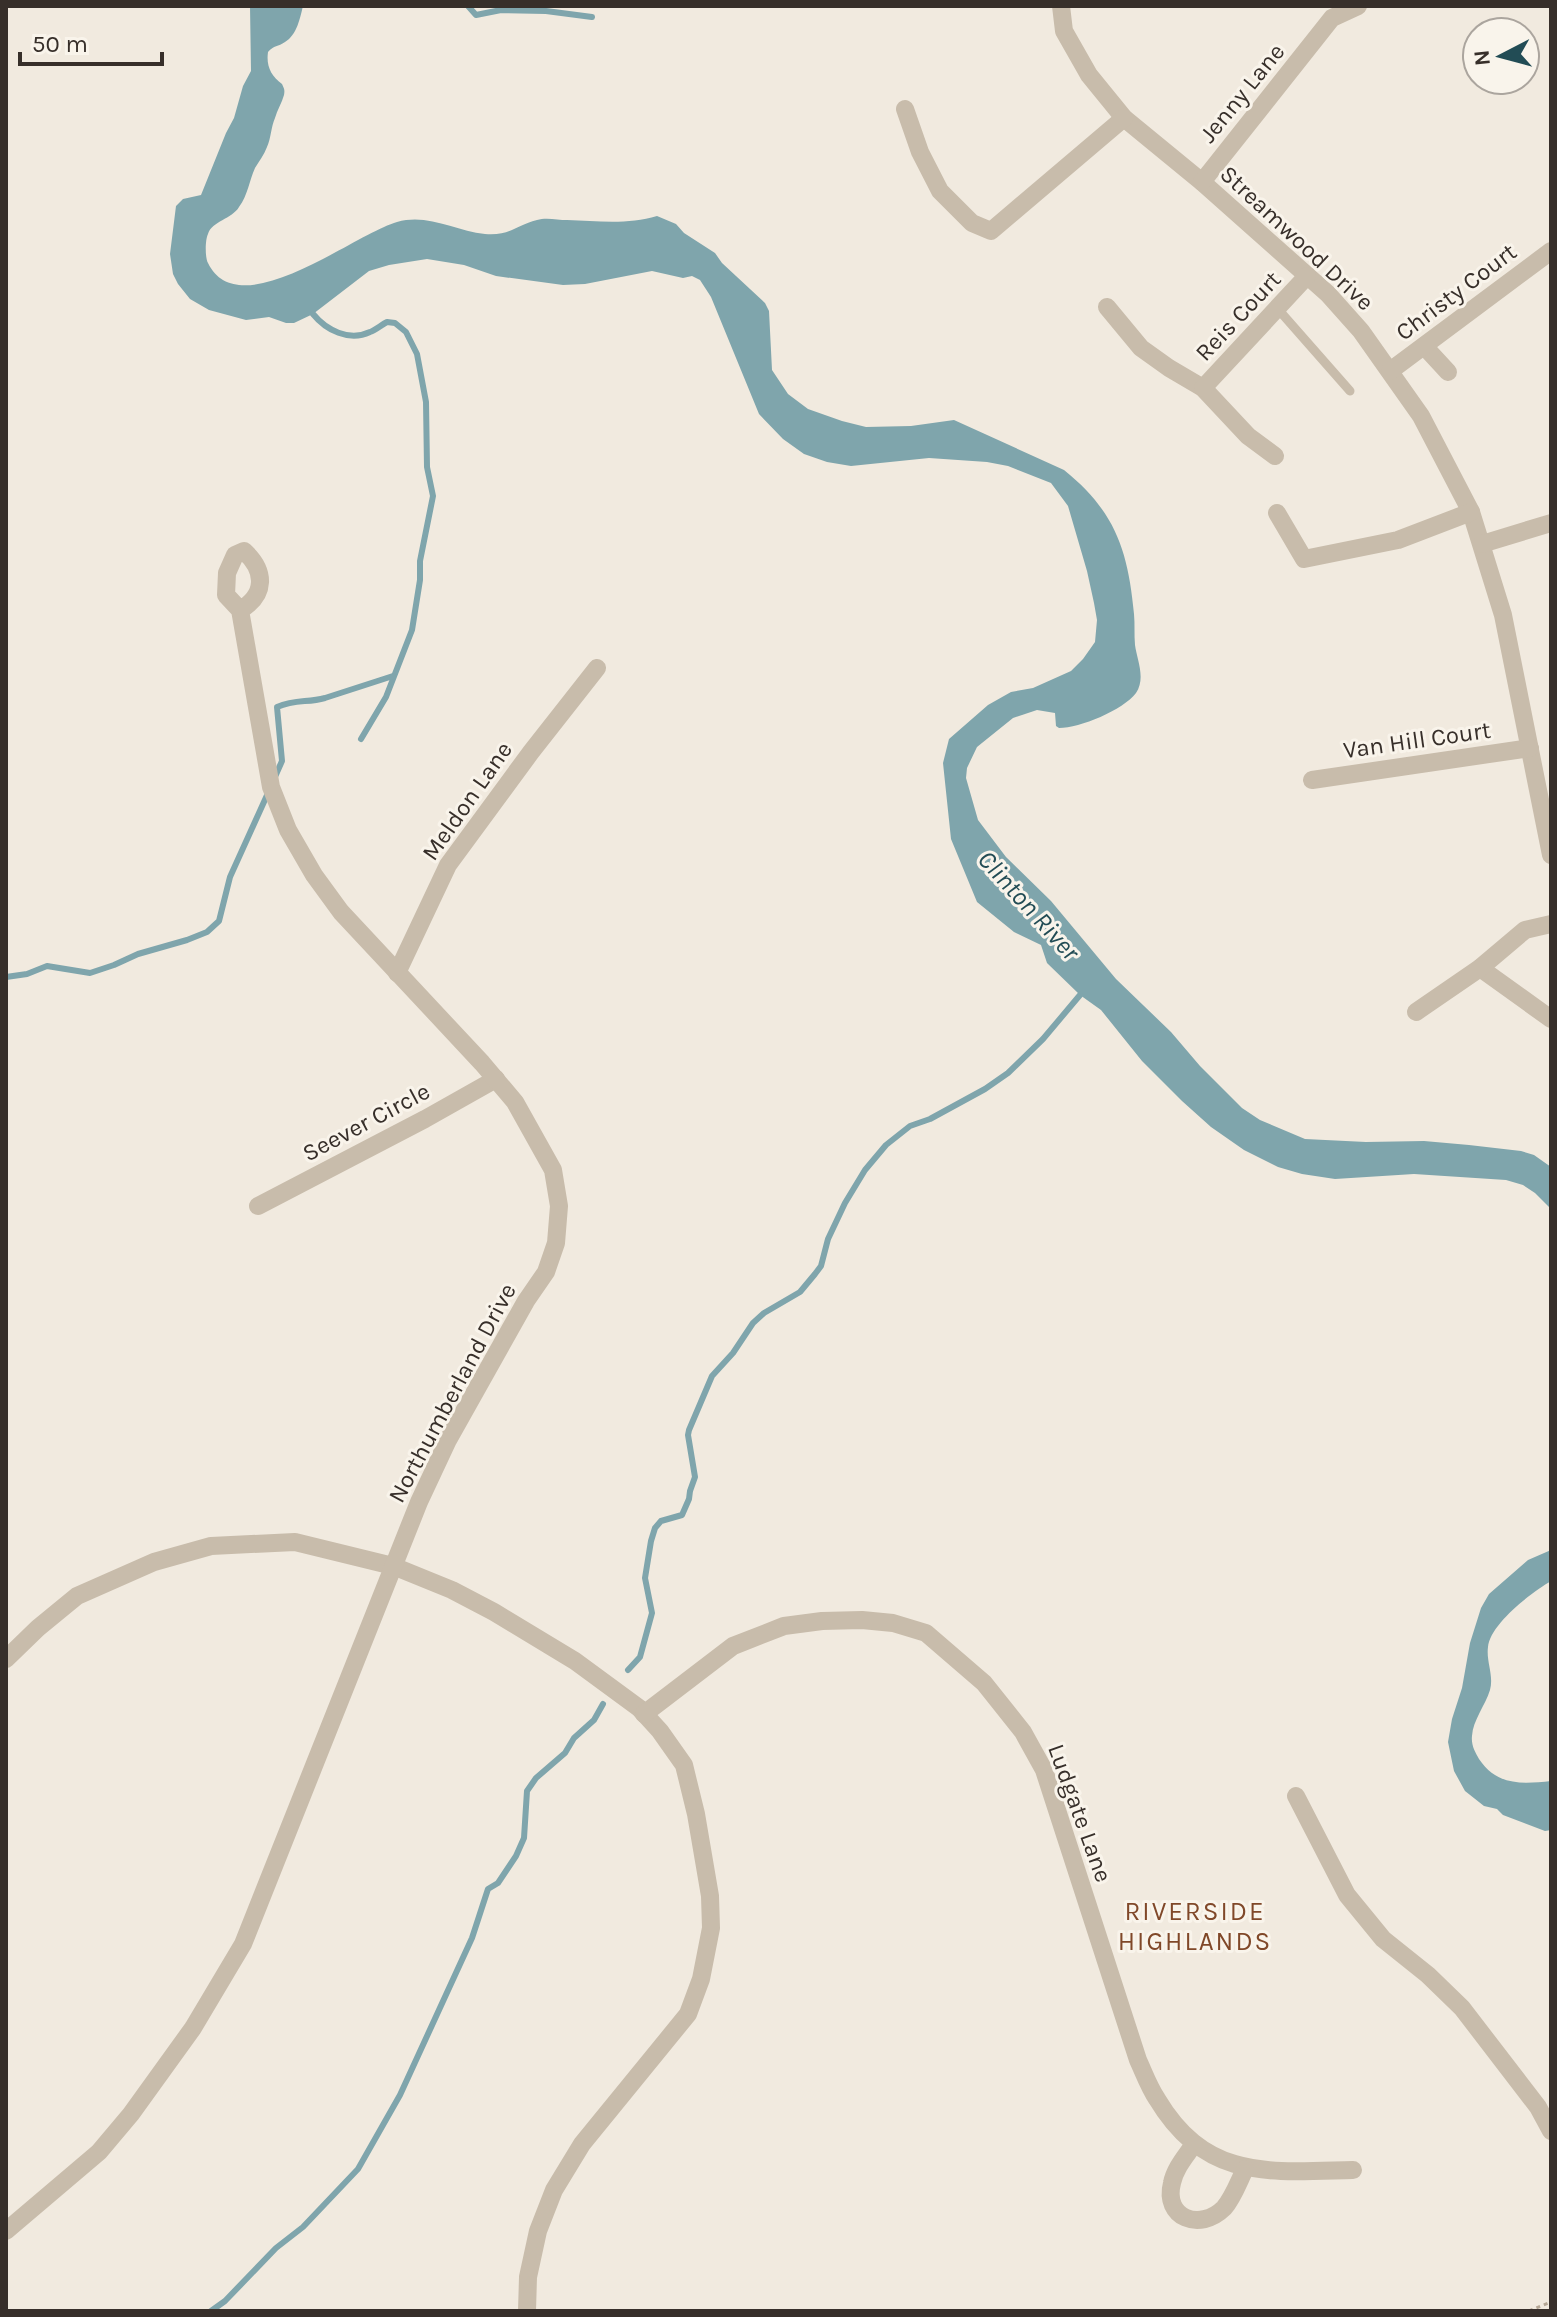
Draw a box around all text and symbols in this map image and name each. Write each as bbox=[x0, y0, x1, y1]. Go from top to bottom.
scale bar bbox=[20, 16, 162, 66]
north arrow bbox=[1461, 16, 1541, 96]
text: 50 m bbox=[32, 30, 88, 58]
street label: Jenny Lane bbox=[1194, 38, 1290, 148]
text: N bbox=[1468, 49, 1496, 67]
street label: Streamwood Drive bbox=[1214, 160, 1380, 316]
street label: Christy Court bbox=[1390, 238, 1522, 346]
street label: Reis Court bbox=[1189, 265, 1287, 367]
street label: Van Hill Court bbox=[1342, 716, 1492, 764]
street label: Meldon Lane bbox=[416, 736, 518, 866]
water label: Clinton River bbox=[971, 844, 1087, 968]
street label: Seever Circle bbox=[298, 1077, 434, 1167]
street label: Northumberland Drive bbox=[382, 1279, 522, 1507]
street label: Ludgate Lane bbox=[1042, 1740, 1118, 1886]
district label: RIVERSIDE HIGHLANDS bbox=[1118, 1896, 1272, 1957]

